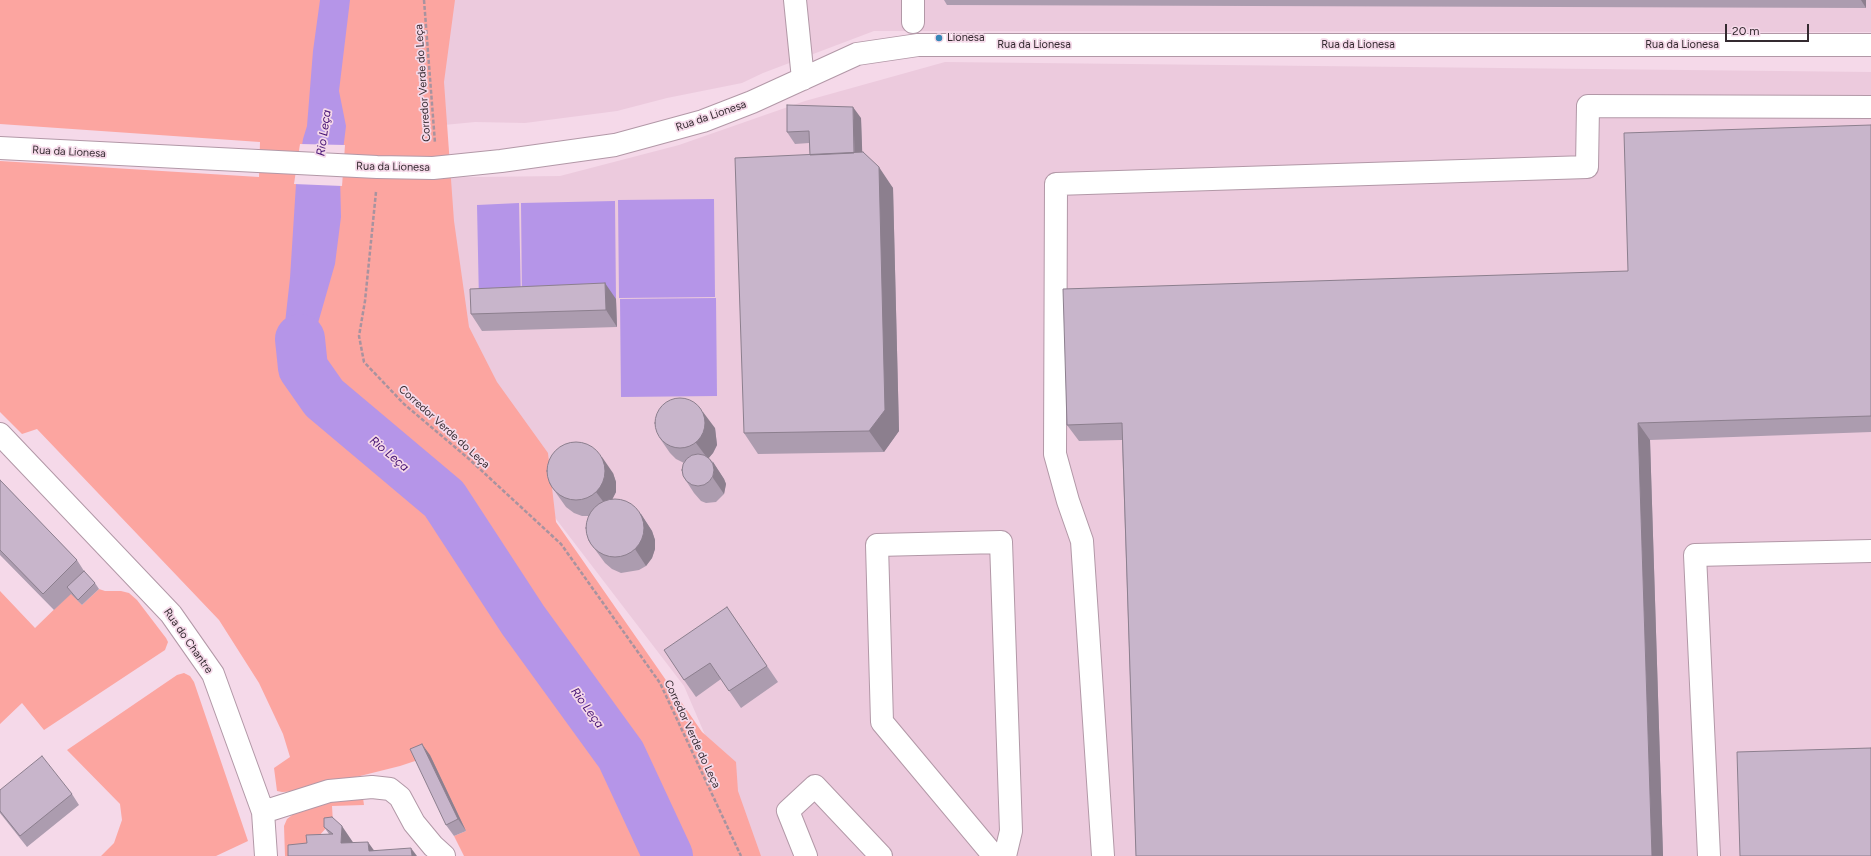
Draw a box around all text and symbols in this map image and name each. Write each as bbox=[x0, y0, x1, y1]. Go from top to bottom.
scale bar bbox=[1727, 16, 1811, 42]
street label: Corredor Verde do Leça bbox=[412, 24, 434, 142]
text: 20 m bbox=[1732, 24, 1760, 38]
place label: Lionesa bbox=[947, 31, 985, 45]
marker: Lionesa bbox=[934, 33, 944, 43]
street label: Rua da Lionesa bbox=[997, 38, 1071, 52]
street label: Rua da Lionesa bbox=[1321, 38, 1395, 52]
street label: Rua da Lionesa bbox=[1645, 38, 1719, 52]
street label: Rua da Lionesa bbox=[674, 98, 748, 134]
water label: Rio Leça bbox=[314, 109, 334, 157]
street label: Rua da Lionesa bbox=[32, 143, 106, 161]
street label: Rua da Lionesa bbox=[356, 160, 430, 174]
street label: Corredor Verde do Leça bbox=[396, 383, 492, 471]
water label: Rio Leça bbox=[367, 434, 411, 474]
street label: Rua do Chantre bbox=[161, 606, 215, 676]
street label: Corredor Verde do Leça bbox=[661, 678, 723, 790]
water label: Rio Leça bbox=[567, 685, 607, 731]

